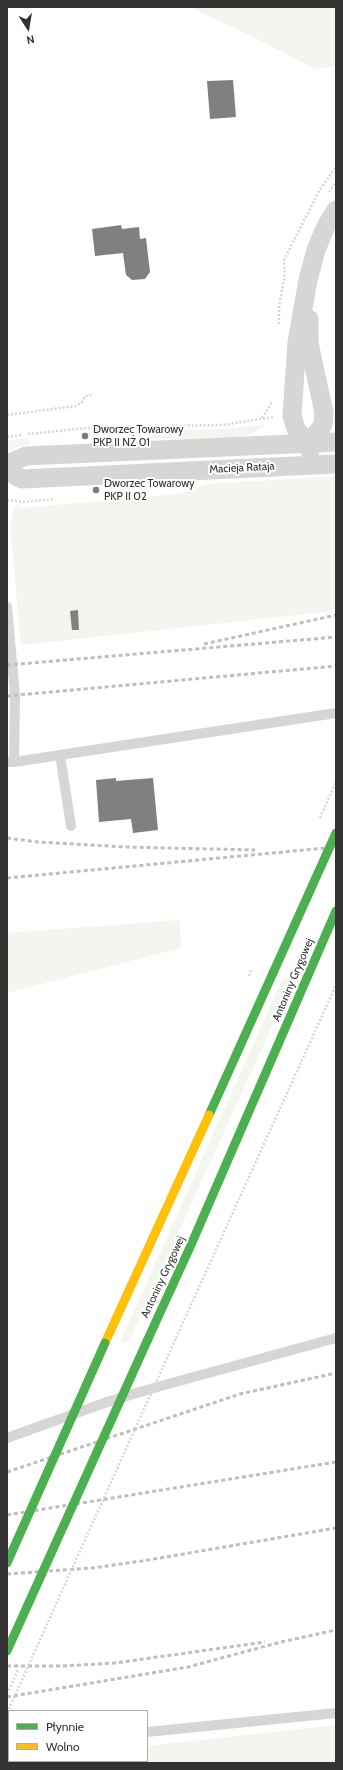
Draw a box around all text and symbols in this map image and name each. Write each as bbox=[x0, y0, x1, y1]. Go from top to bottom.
north arrow bbox=[8, 8, 48, 48]
text: N bbox=[25, 32, 36, 47]
place label: Dworzec Towarowy PKP II NŻ 01 bbox=[93, 423, 184, 449]
marker: Dworzec Towarowy PKP II NŻ 01 bbox=[80, 431, 90, 441]
street label: Macieja Rataja bbox=[209, 460, 275, 476]
place label: Dworzec Towarowy PKP II 02 bbox=[104, 477, 195, 503]
marker: Dworzec Towarowy PKP II 02 bbox=[91, 485, 101, 495]
street label: Antoniny Grygowej bbox=[270, 937, 316, 1023]
street label: Antoniny Grygowej bbox=[138, 1234, 188, 1320]
legend bbox=[8, 1710, 148, 1762]
text: Płynnie bbox=[46, 1719, 84, 1734]
text: Wolno bbox=[46, 1739, 80, 1754]

